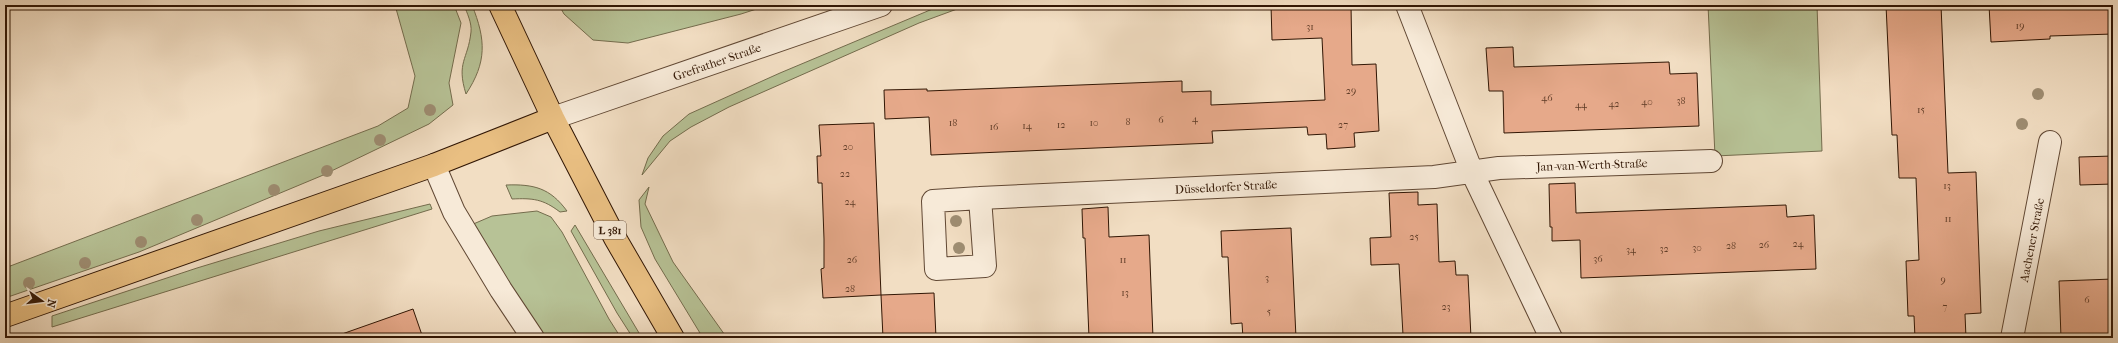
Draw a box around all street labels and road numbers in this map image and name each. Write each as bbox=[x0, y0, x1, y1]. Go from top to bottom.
street label: Grefrather Straße bbox=[671, 40, 763, 84]
street label: Jan-van-Werth-Straße bbox=[1535, 156, 1648, 174]
street label: Düsseldorfer Straße bbox=[1174, 177, 1278, 197]
street label: Aachener Straße bbox=[2017, 197, 2047, 284]
road number: L 381 bbox=[594, 221, 626, 239]

